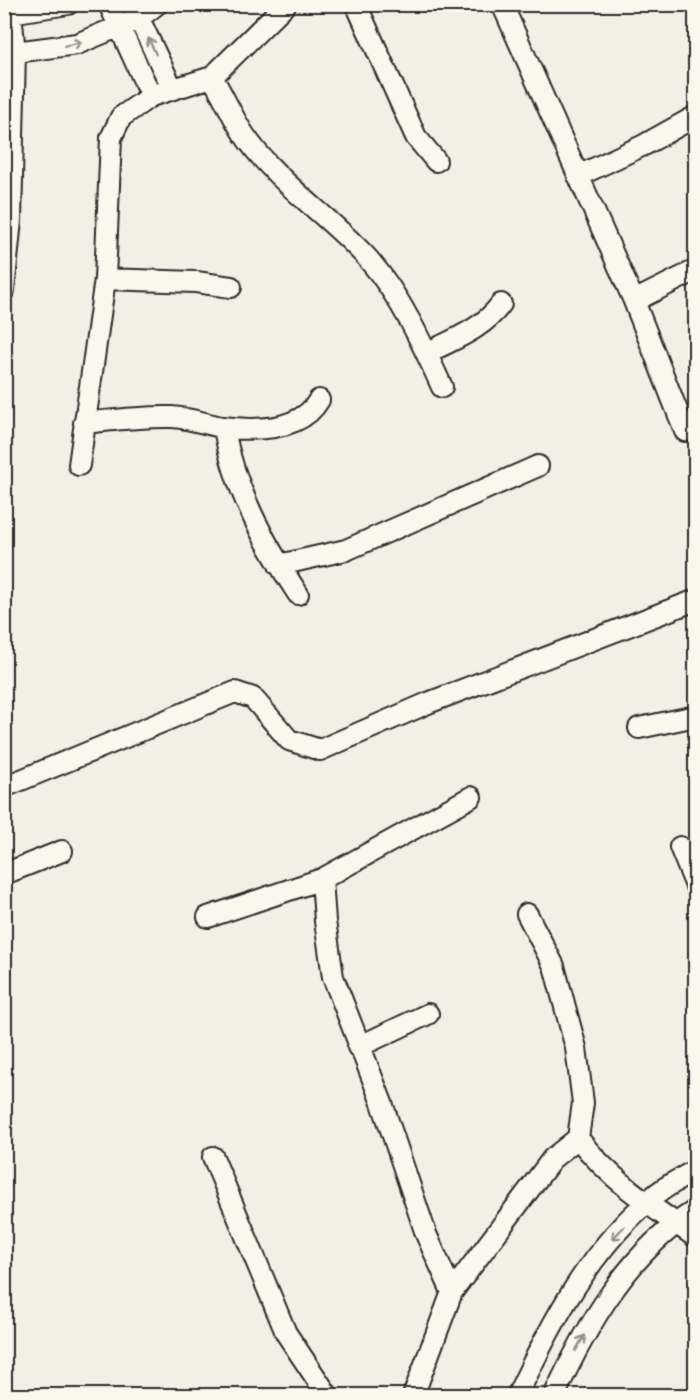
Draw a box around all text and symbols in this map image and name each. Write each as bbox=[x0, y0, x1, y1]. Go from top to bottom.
one-way arrow bbox=[63, 37, 82, 49]
one-way arrow bbox=[146, 38, 158, 56]
one-way arrow bbox=[611, 1225, 625, 1240]
one-way arrow bbox=[574, 1335, 586, 1352]

